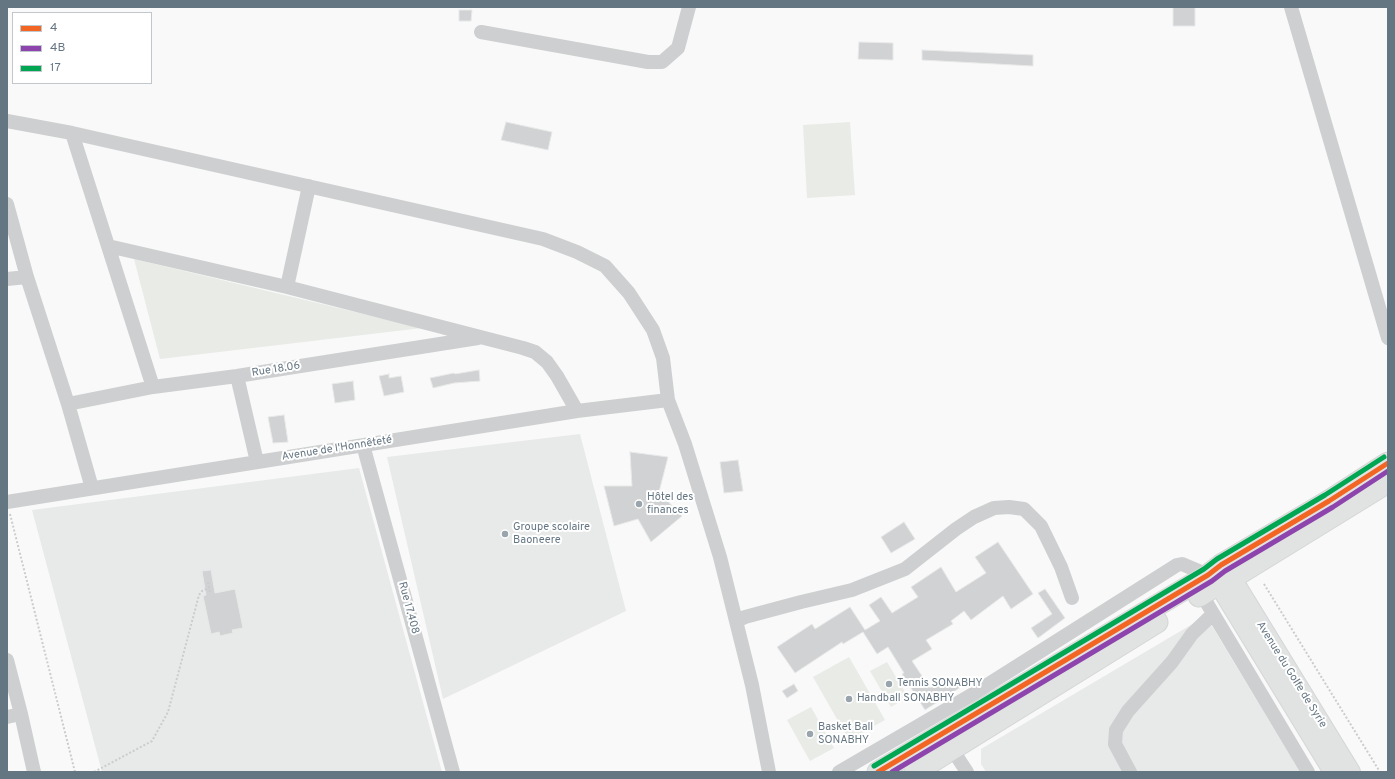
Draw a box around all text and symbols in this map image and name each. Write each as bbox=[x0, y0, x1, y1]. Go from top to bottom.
legend bbox=[12, 12, 152, 84]
text: 4 bbox=[50, 20, 57, 36]
text: 4B bbox=[50, 40, 65, 56]
text: 17 bbox=[50, 60, 61, 76]
street label: Rue 18.06 bbox=[251, 360, 301, 380]
street label: Avenue de l'Honnêteté bbox=[281, 434, 393, 464]
place label: Hôtel des finances bbox=[647, 491, 693, 517]
marker: Hôtel des finances bbox=[634, 499, 644, 509]
place label: Groupe scolaire Baoneere bbox=[513, 521, 590, 547]
marker: Groupe scolaire Baoneere bbox=[500, 529, 510, 539]
street label: Rue 17.408 bbox=[395, 580, 421, 636]
street label: Avenue du Golfe de Syrie bbox=[1253, 619, 1329, 731]
place label: Tennis SONABHY bbox=[897, 677, 983, 691]
marker: Tennis SONABHY bbox=[884, 679, 894, 689]
place label: Handball SONABHY bbox=[857, 692, 954, 706]
marker: Handball SONABHY bbox=[844, 694, 854, 704]
place label: Basket Ball SONABHY bbox=[818, 721, 873, 747]
marker: Basket Ball SONABHY bbox=[805, 729, 815, 739]

